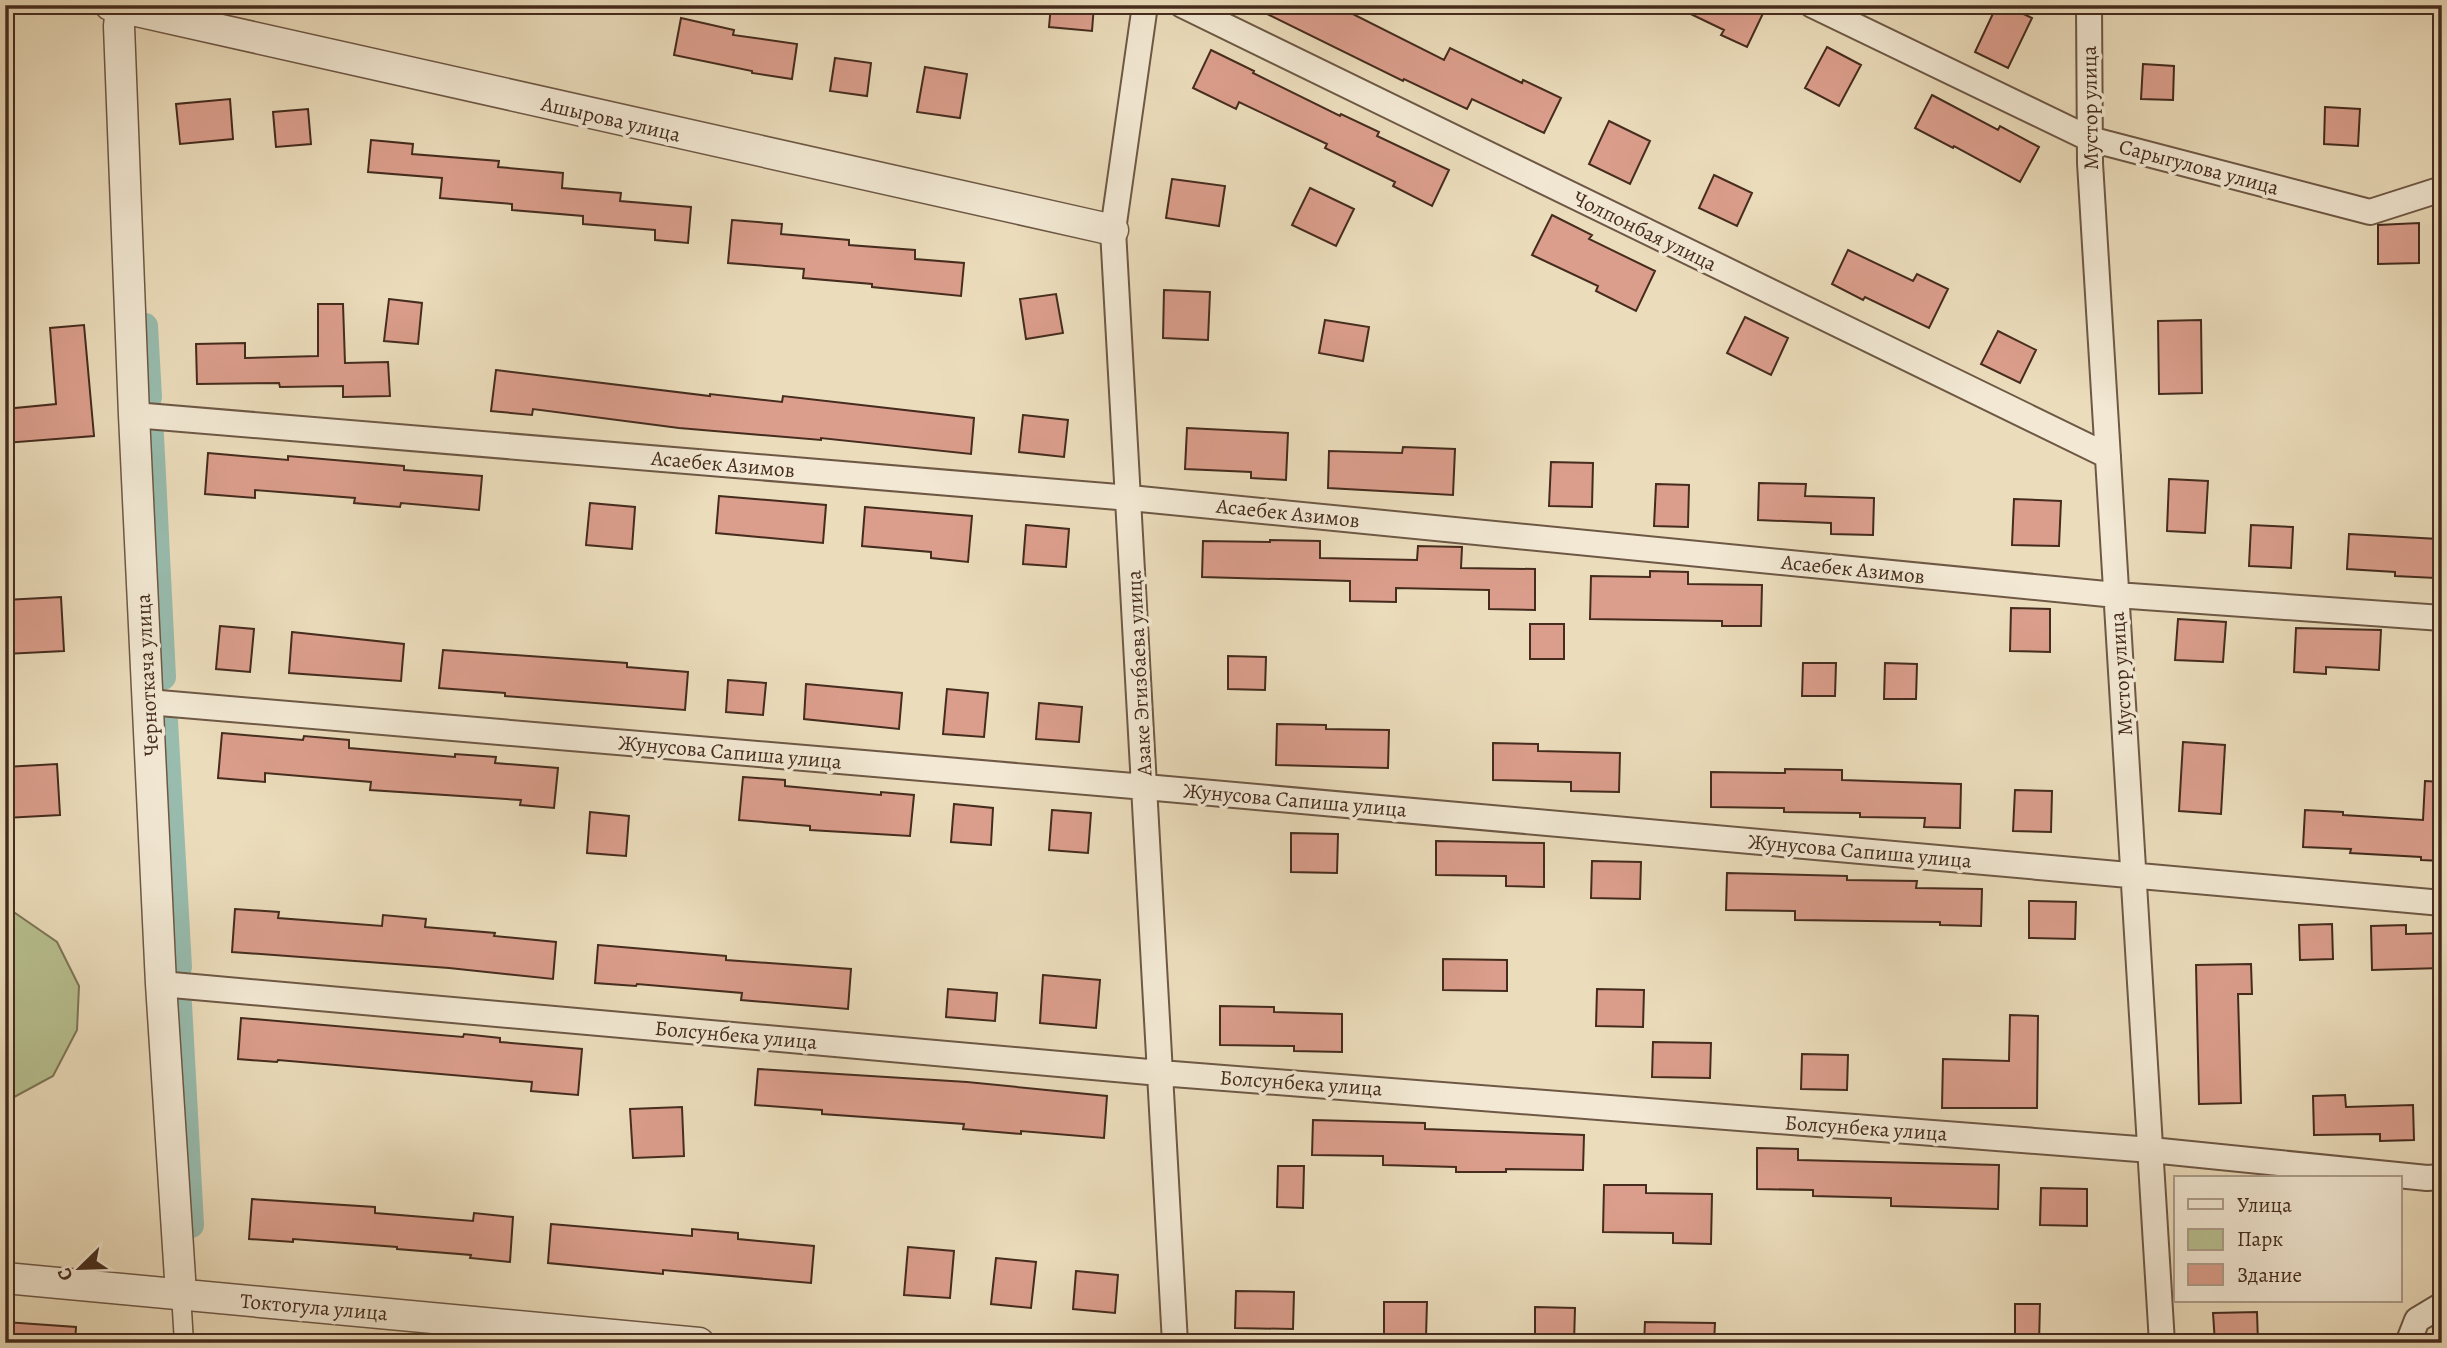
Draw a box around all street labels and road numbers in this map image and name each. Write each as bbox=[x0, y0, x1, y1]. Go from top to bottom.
street label: Мустор улица bbox=[2075, 45, 2105, 170]
street label: Ашырова улица bbox=[538, 89, 684, 149]
street label: Сарыгулова улица bbox=[2116, 132, 2282, 202]
street label: Чолпонбая улица bbox=[1568, 184, 1722, 278]
street label: Асаебек Азимов bbox=[649, 444, 796, 484]
street label: Асаебек Азимов bbox=[1214, 491, 1361, 534]
street label: Асаебек Азимов bbox=[1779, 547, 1926, 590]
street label: Азаке Эгизбаева улица bbox=[1120, 569, 1158, 778]
street label: Черноткача улица bbox=[129, 593, 165, 757]
street label: Мустор улица bbox=[2103, 611, 2139, 737]
street label: Жунусова Сапиша улица bbox=[617, 728, 843, 776]
street label: Жунусова Сапиша улица bbox=[1182, 776, 1408, 824]
street label: Жунусова Сапиша улица bbox=[1747, 827, 1973, 875]
street label: Болсунбека улица bbox=[654, 1014, 819, 1056]
street label: Болсунбека улица bbox=[1219, 1063, 1384, 1103]
street label: Болсунбека улица bbox=[1784, 1108, 1949, 1148]
street label: Токтогула улица bbox=[239, 1287, 389, 1327]

